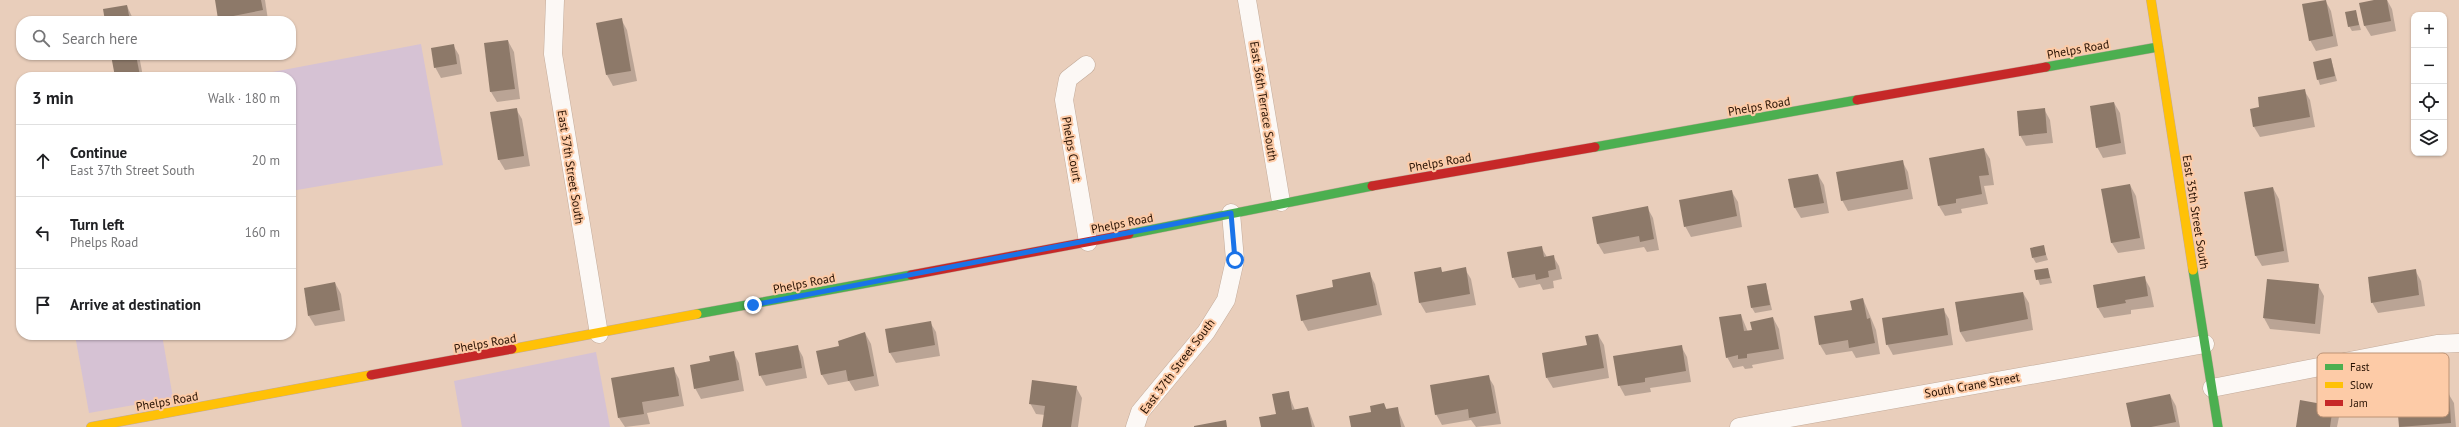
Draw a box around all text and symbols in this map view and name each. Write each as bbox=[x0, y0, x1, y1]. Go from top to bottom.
map controls bbox=[2411, 12, 2447, 156]
button: + bbox=[2411, 12, 2447, 48]
search box bbox=[16, 16, 296, 60]
icon: search bbox=[30, 27, 52, 49]
text: Search here bbox=[62, 29, 138, 48]
street label: Phelps Road bbox=[2046, 36, 2110, 62]
street label: East 36th Terrace South bbox=[1247, 40, 1281, 162]
button: − bbox=[2411, 48, 2447, 84]
button: locate bbox=[2411, 84, 2447, 120]
text: 3 min bbox=[32, 87, 73, 109]
text: Walk · 180 m bbox=[208, 90, 280, 107]
street label: Phelps Road bbox=[1727, 93, 1791, 119]
street label: East 37th Street South bbox=[555, 109, 587, 225]
street label: Phelps Court bbox=[1059, 115, 1085, 183]
button: layers bbox=[2411, 120, 2447, 156]
text: Continue bbox=[70, 143, 127, 162]
street label: Phelps Road bbox=[1408, 149, 1472, 175]
icon: ahead bbox=[32, 150, 54, 172]
text: 20 m bbox=[252, 152, 280, 169]
street label: East 35th Street South bbox=[2180, 154, 2212, 270]
text: East 37th Street South bbox=[70, 162, 195, 179]
street label: Phelps Road bbox=[1090, 210, 1154, 236]
text: Turn left bbox=[70, 215, 124, 234]
icon: left bbox=[32, 222, 54, 244]
text: 160 m bbox=[245, 224, 280, 241]
text: Phelps Road bbox=[70, 234, 138, 251]
route start bbox=[1226, 251, 1244, 269]
street label: Phelps Road bbox=[772, 270, 836, 296]
icon: arrive bbox=[32, 294, 54, 316]
text: Arrive at destination bbox=[70, 295, 201, 314]
route end bbox=[744, 296, 762, 314]
street label: East 37th Street South bbox=[1136, 316, 1218, 416]
street label: Phelps Road bbox=[453, 330, 517, 356]
legend bbox=[2317, 353, 2449, 417]
text: Fast bbox=[2350, 360, 2370, 374]
street label: South Crane Street bbox=[1923, 369, 2021, 401]
text: Slow bbox=[2350, 378, 2373, 392]
street label: Phelps Road bbox=[135, 388, 199, 414]
text: Jam bbox=[2349, 396, 2368, 410]

